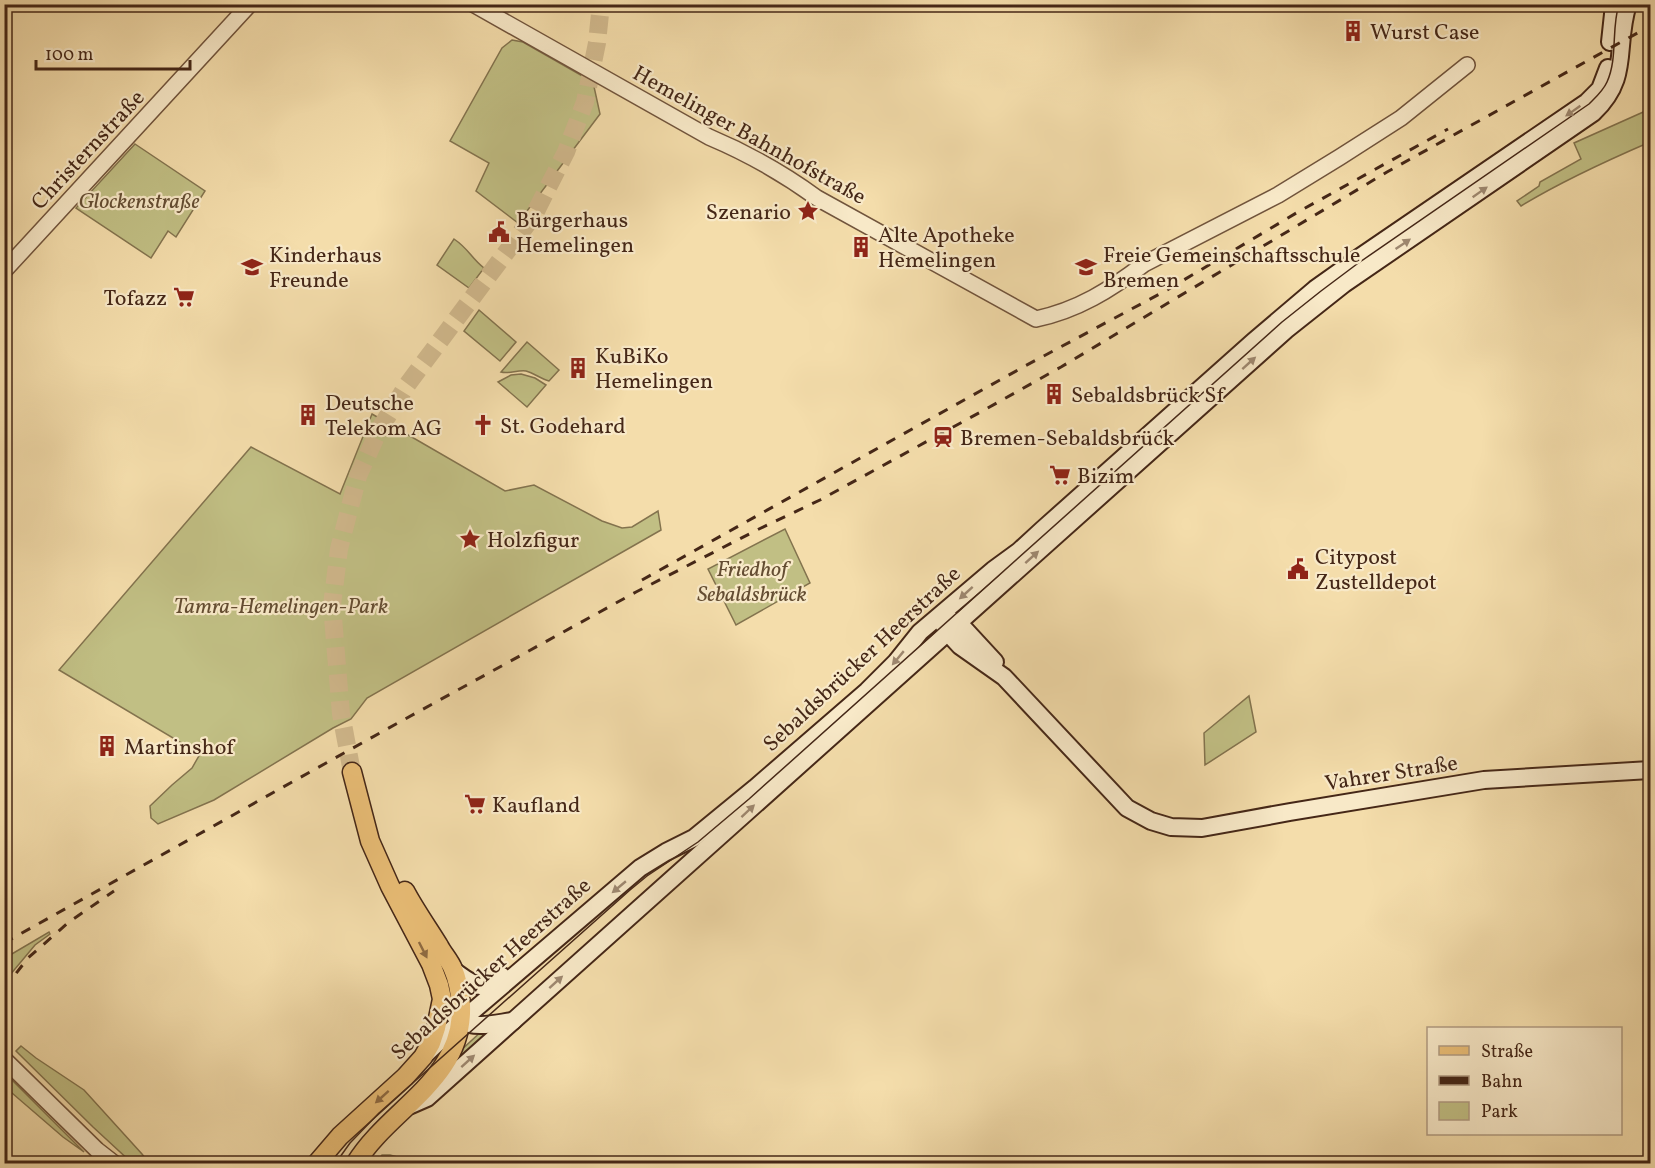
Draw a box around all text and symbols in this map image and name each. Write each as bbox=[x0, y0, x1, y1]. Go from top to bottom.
place label: Wurst Case bbox=[1370, 18, 1480, 49]
building icon: Wurst Case bbox=[1341, 19, 1365, 43]
scale bar bbox=[36, 33, 190, 71]
text: 100 m bbox=[45, 43, 94, 68]
street label: Hemelinger Bahnhofstraße bbox=[626, 59, 871, 213]
street label: Christernstraße bbox=[25, 84, 153, 218]
one-way arrow bbox=[1565, 105, 1581, 116]
one-way arrow bbox=[1471, 186, 1487, 198]
park label: Glockenstraße bbox=[79, 187, 199, 218]
place label: Szenario bbox=[706, 198, 791, 229]
place icon: Szenario bbox=[796, 199, 820, 223]
place label: Bürgerhaus Hemelingen bbox=[516, 206, 634, 262]
public building icon: Bürgerhaus Hemelingen bbox=[487, 220, 511, 244]
place label: Alte Apotheke Hemelingen bbox=[878, 221, 1015, 277]
building icon: Alte Apotheke Hemelingen bbox=[849, 235, 873, 259]
one-way arrow bbox=[1395, 238, 1411, 250]
place label: Kinderhaus Freunde bbox=[269, 241, 382, 297]
place label: Freie Gemeinschaftsschule Bremen bbox=[1103, 241, 1361, 297]
school or university icon: Kinderhaus Freunde bbox=[240, 255, 264, 279]
school or university icon: Freie Gemeinschaftsschule Bremen bbox=[1074, 255, 1098, 279]
place label: Tofazz bbox=[103, 284, 167, 315]
supermarket icon: Tofazz bbox=[172, 285, 196, 309]
place label: KuBiKo Hemelingen bbox=[595, 342, 713, 398]
building icon: KuBiKo Hemelingen bbox=[566, 356, 590, 380]
one-way arrow bbox=[1241, 357, 1256, 370]
place label: Sebaldsbrück Sf bbox=[1071, 381, 1226, 412]
building icon: Sebaldsbrück Sf bbox=[1042, 382, 1066, 406]
place label: Deutsche Telekom AG bbox=[325, 389, 442, 445]
building icon: Deutsche Telekom AG bbox=[296, 403, 320, 427]
place label: St. Godehard bbox=[500, 412, 626, 443]
church icon: St. Godehard bbox=[471, 413, 495, 437]
place label: Bremen-Sebaldsbrück bbox=[960, 424, 1175, 455]
station icon: Bremen-Sebaldsbrück bbox=[931, 425, 955, 449]
place label: Bizim bbox=[1077, 462, 1134, 493]
supermarket icon: Bizim bbox=[1048, 463, 1072, 487]
place label: Holzfigur bbox=[487, 526, 579, 557]
place icon: Holzfigur bbox=[458, 527, 482, 551]
place label: Citypost Zustelldepot bbox=[1315, 543, 1437, 599]
one-way arrow bbox=[1024, 551, 1039, 564]
park label: Friedhof Sebaldsbrück bbox=[697, 555, 807, 611]
public building icon: Citypost Zustelldepot bbox=[1286, 557, 1310, 581]
street label: Sebaldsbrücker Heerstraße bbox=[757, 560, 968, 760]
one-way arrow bbox=[959, 586, 974, 599]
park label: Tamra-Hemelingen-Park bbox=[174, 592, 388, 623]
one-way arrow bbox=[893, 650, 905, 665]
place label: Martinshof bbox=[124, 733, 236, 764]
building icon: Martinshof bbox=[95, 734, 119, 758]
street label: Vahrer Straße bbox=[1323, 749, 1460, 800]
place label: Kaufland bbox=[492, 791, 580, 822]
supermarket icon: Kaufland bbox=[463, 792, 487, 816]
one-way arrow bbox=[741, 804, 755, 818]
street label: Sebaldsbrücker Heerstraße bbox=[385, 871, 599, 1068]
one-way arrow bbox=[611, 880, 627, 893]
one-way arrow bbox=[419, 942, 428, 959]
one-way arrow bbox=[549, 975, 564, 989]
legend bbox=[1427, 1027, 1622, 1135]
text: Straße bbox=[1481, 1040, 1533, 1065]
one-way arrow bbox=[460, 1055, 475, 1068]
text: Bahn bbox=[1481, 1070, 1523, 1095]
one-way arrow bbox=[375, 1090, 390, 1103]
text: Park bbox=[1481, 1100, 1518, 1125]

